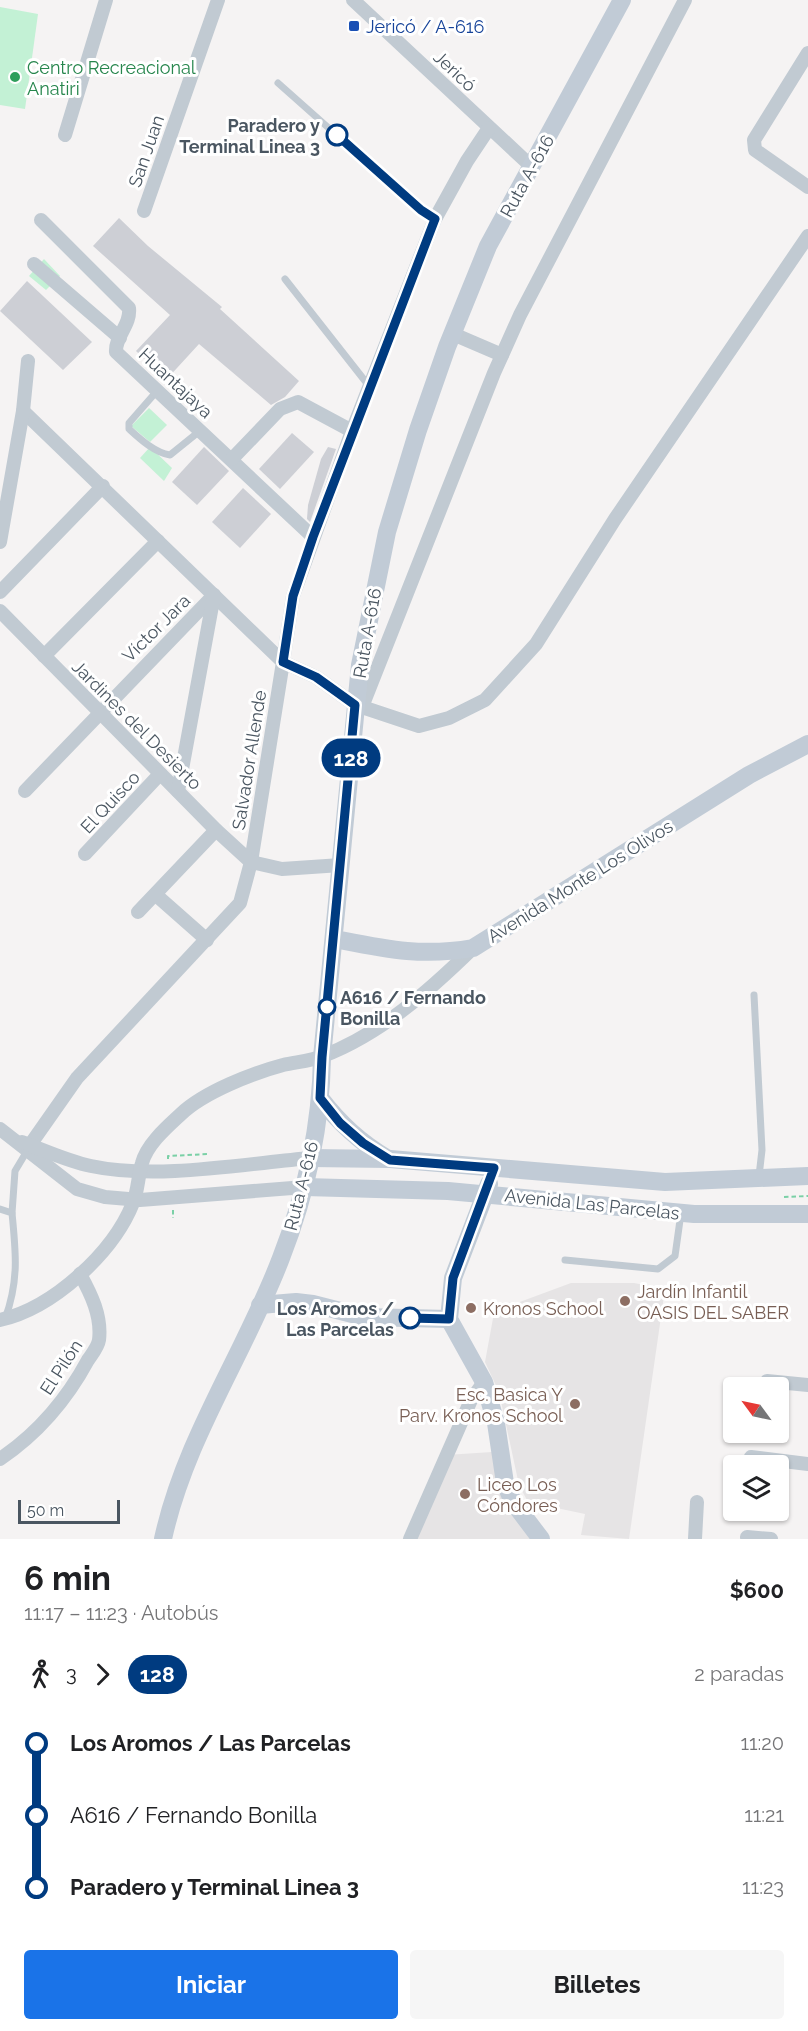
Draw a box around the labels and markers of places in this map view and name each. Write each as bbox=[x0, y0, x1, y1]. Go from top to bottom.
place label: Jericó / A-616 bbox=[366, 16, 485, 37]
marker: Jericó / A-616 bbox=[347, 19, 361, 33]
place label: Centro Recreacional Anatiri bbox=[27, 57, 196, 99]
marker: Centro Recreacional Anatiri bbox=[8, 70, 22, 84]
place label: Paradero y Terminal Linea 3 bbox=[179, 115, 320, 157]
marker: Paradero y Terminal Linea 3 bbox=[326, 124, 348, 146]
place label: A616 / Fernando Bonilla bbox=[340, 987, 486, 1029]
marker: A616 / Fernando Bonilla bbox=[318, 998, 336, 1016]
place label: Jardín Infantil OASIS DEL SABER bbox=[637, 1281, 789, 1323]
marker: Jardín Infantil OASIS DEL SABER bbox=[618, 1294, 632, 1308]
place label: Los Aromos / Las Parcelas bbox=[277, 1298, 394, 1340]
place label: Kronos School bbox=[483, 1298, 604, 1319]
marker: Kronos School bbox=[464, 1301, 478, 1315]
marker: Los Aromos / Las Parcelas bbox=[399, 1307, 421, 1329]
place label: Esc. Basica Y Parv. Kronos School bbox=[399, 1384, 563, 1426]
marker: Esc. Basica Y Parv. Kronos School bbox=[568, 1397, 582, 1411]
place label: Liceo Los Cóndores bbox=[477, 1474, 558, 1516]
marker: Liceo Los Cóndores bbox=[458, 1487, 472, 1501]

